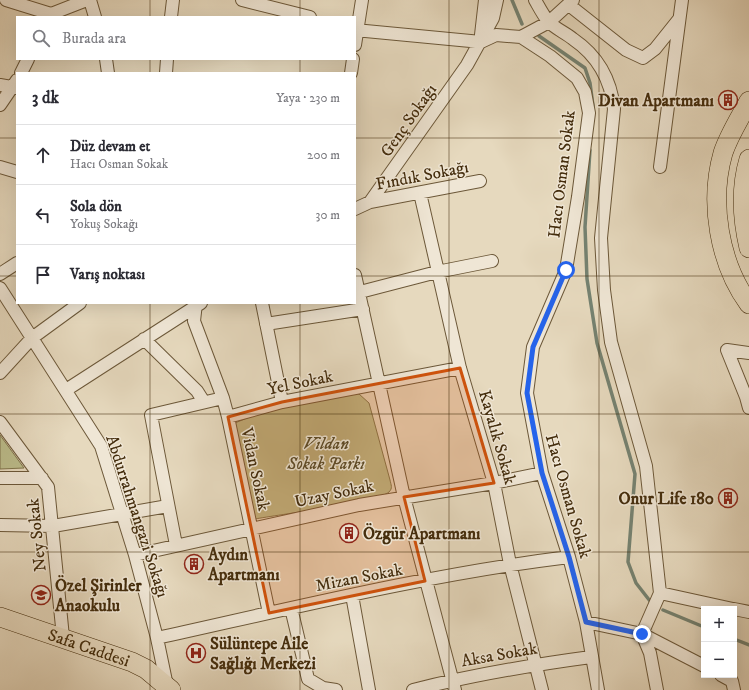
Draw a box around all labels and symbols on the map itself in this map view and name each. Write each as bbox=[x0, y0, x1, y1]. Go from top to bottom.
street label: Genç Sokağı bbox=[376, 80, 442, 161]
building icon: Divan Apartmanı bbox=[717, 89, 739, 111]
place label: Divan Apartmanı bbox=[598, 90, 715, 112]
street label: Hacı Osman Sokak bbox=[543, 109, 581, 239]
street label: Fındık Sokağı bbox=[374, 156, 470, 196]
route start bbox=[557, 261, 575, 279]
street label: Yel Sokak bbox=[265, 365, 336, 401]
street label: Kayalık Sokak bbox=[473, 388, 521, 488]
street label: Vidan Sokak bbox=[235, 425, 275, 513]
street label: Abdurrahmangazi Sokağı bbox=[100, 432, 174, 600]
street label: Hacı Osman Sokak bbox=[540, 432, 596, 562]
park label: Vildan Sokak Parkı bbox=[286, 433, 365, 475]
street label: Uzay Sokak bbox=[293, 475, 376, 513]
building icon: Onur Life 180 bbox=[717, 487, 739, 509]
place label: Onur Life 180 bbox=[618, 488, 714, 510]
street label: Ney Sokak bbox=[22, 497, 52, 573]
building icon: Özgür Apartmanı bbox=[338, 522, 360, 544]
place label: Özgür Apartmanı bbox=[363, 522, 481, 545]
place label: Aydın Apartmanı bbox=[207, 544, 280, 586]
building icon: Aydın Apartmanı bbox=[183, 553, 205, 575]
street label: Mizan Sokak bbox=[314, 559, 405, 597]
place label: Özel Şirinler Anaokulu bbox=[54, 574, 142, 617]
school or university icon: Özel Şirinler Anaokulu bbox=[30, 584, 52, 606]
street label: Safa Caddesi bbox=[45, 624, 132, 672]
route end bbox=[633, 625, 651, 643]
place label: Sülüntepe Aile Sağlığı Merkezi bbox=[210, 633, 316, 675]
street label: Aksa Sokak bbox=[459, 637, 540, 673]
hospital icon: Sülüntepe Aile Sağlığı Merkezi bbox=[185, 642, 207, 664]

